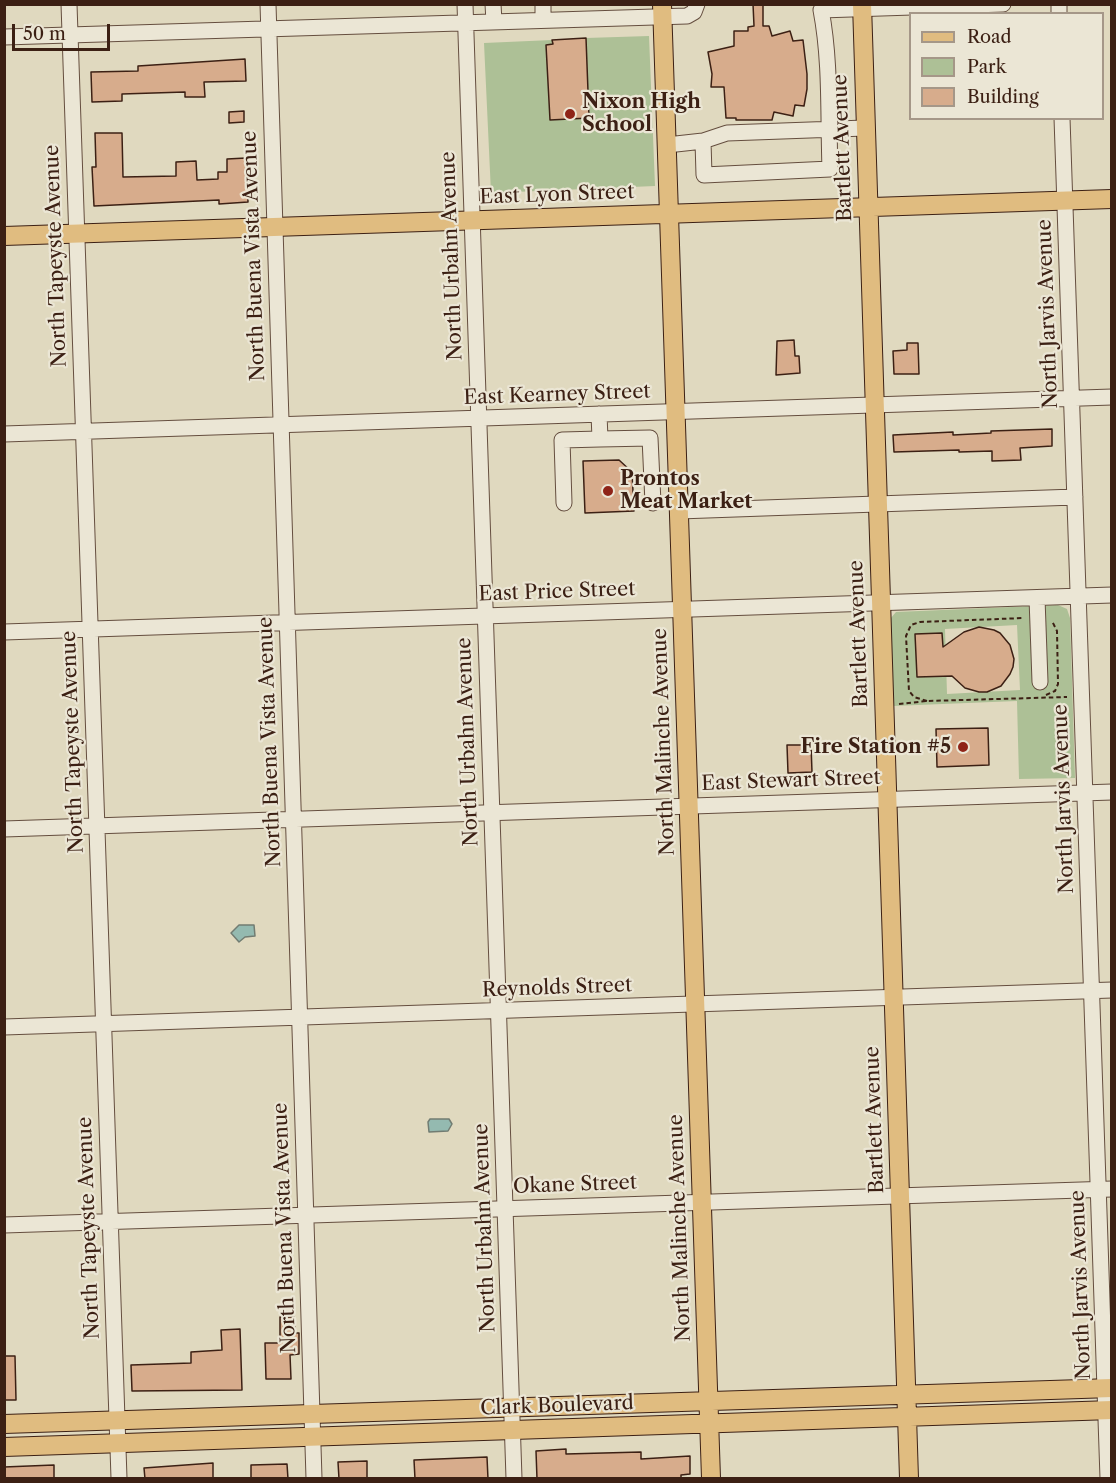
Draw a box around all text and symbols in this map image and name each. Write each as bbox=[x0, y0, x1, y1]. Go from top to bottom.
scale bar bbox=[15, 12, 112, 50]
legend bbox=[909, 12, 1104, 120]
text: 50 m bbox=[23, 23, 66, 45]
text: Road bbox=[967, 26, 1012, 48]
text: Park bbox=[967, 56, 1006, 78]
street label: Bartlett Avenue bbox=[828, 74, 858, 222]
text: Building bbox=[967, 86, 1039, 108]
place label: Nixon High School bbox=[582, 90, 701, 137]
marker: Nixon High School bbox=[563, 107, 577, 121]
street label: North Buena Vista Avenue bbox=[238, 130, 270, 382]
street label: North Tapeyste Avenue bbox=[40, 144, 72, 368]
street label: North Urbahn Avenue bbox=[436, 151, 468, 361]
street label: East Lyon Street bbox=[479, 180, 635, 210]
street label: North Jarvis Avenue bbox=[1033, 219, 1063, 409]
street label: East Kearney Street bbox=[463, 380, 651, 410]
place label: Prontos Meat Market bbox=[620, 467, 752, 514]
marker: Prontos Meat Market bbox=[601, 484, 615, 498]
street label: Bartlett Avenue bbox=[844, 560, 874, 708]
street label: East Price Street bbox=[478, 577, 636, 607]
street label: North Buena Vista Avenue bbox=[254, 616, 286, 868]
street label: North Malinche Avenue bbox=[648, 628, 680, 856]
street label: North Tapeyste Avenue bbox=[57, 630, 89, 854]
street label: North Urbahn Avenue bbox=[452, 637, 484, 847]
street label: North Jarvis Avenue bbox=[1049, 704, 1079, 894]
place label: Fire Station #5 bbox=[801, 735, 951, 759]
marker: Fire Station #5 bbox=[956, 740, 970, 754]
street label: East Stewart Street bbox=[701, 766, 881, 796]
street label: Reynolds Street bbox=[482, 973, 632, 1003]
street label: Bartlett Avenue bbox=[860, 1046, 890, 1194]
street label: North Buena Vista Avenue bbox=[269, 1102, 301, 1354]
street label: North Malinche Avenue bbox=[664, 1114, 696, 1342]
street label: North Tapeyste Avenue bbox=[73, 1116, 105, 1340]
street label: North Urbahn Avenue bbox=[469, 1123, 501, 1333]
street label: Okane Street bbox=[513, 1171, 637, 1199]
street label: North Jarvis Avenue bbox=[1066, 1190, 1096, 1380]
street label: Clark Boulevard bbox=[480, 1391, 634, 1421]

